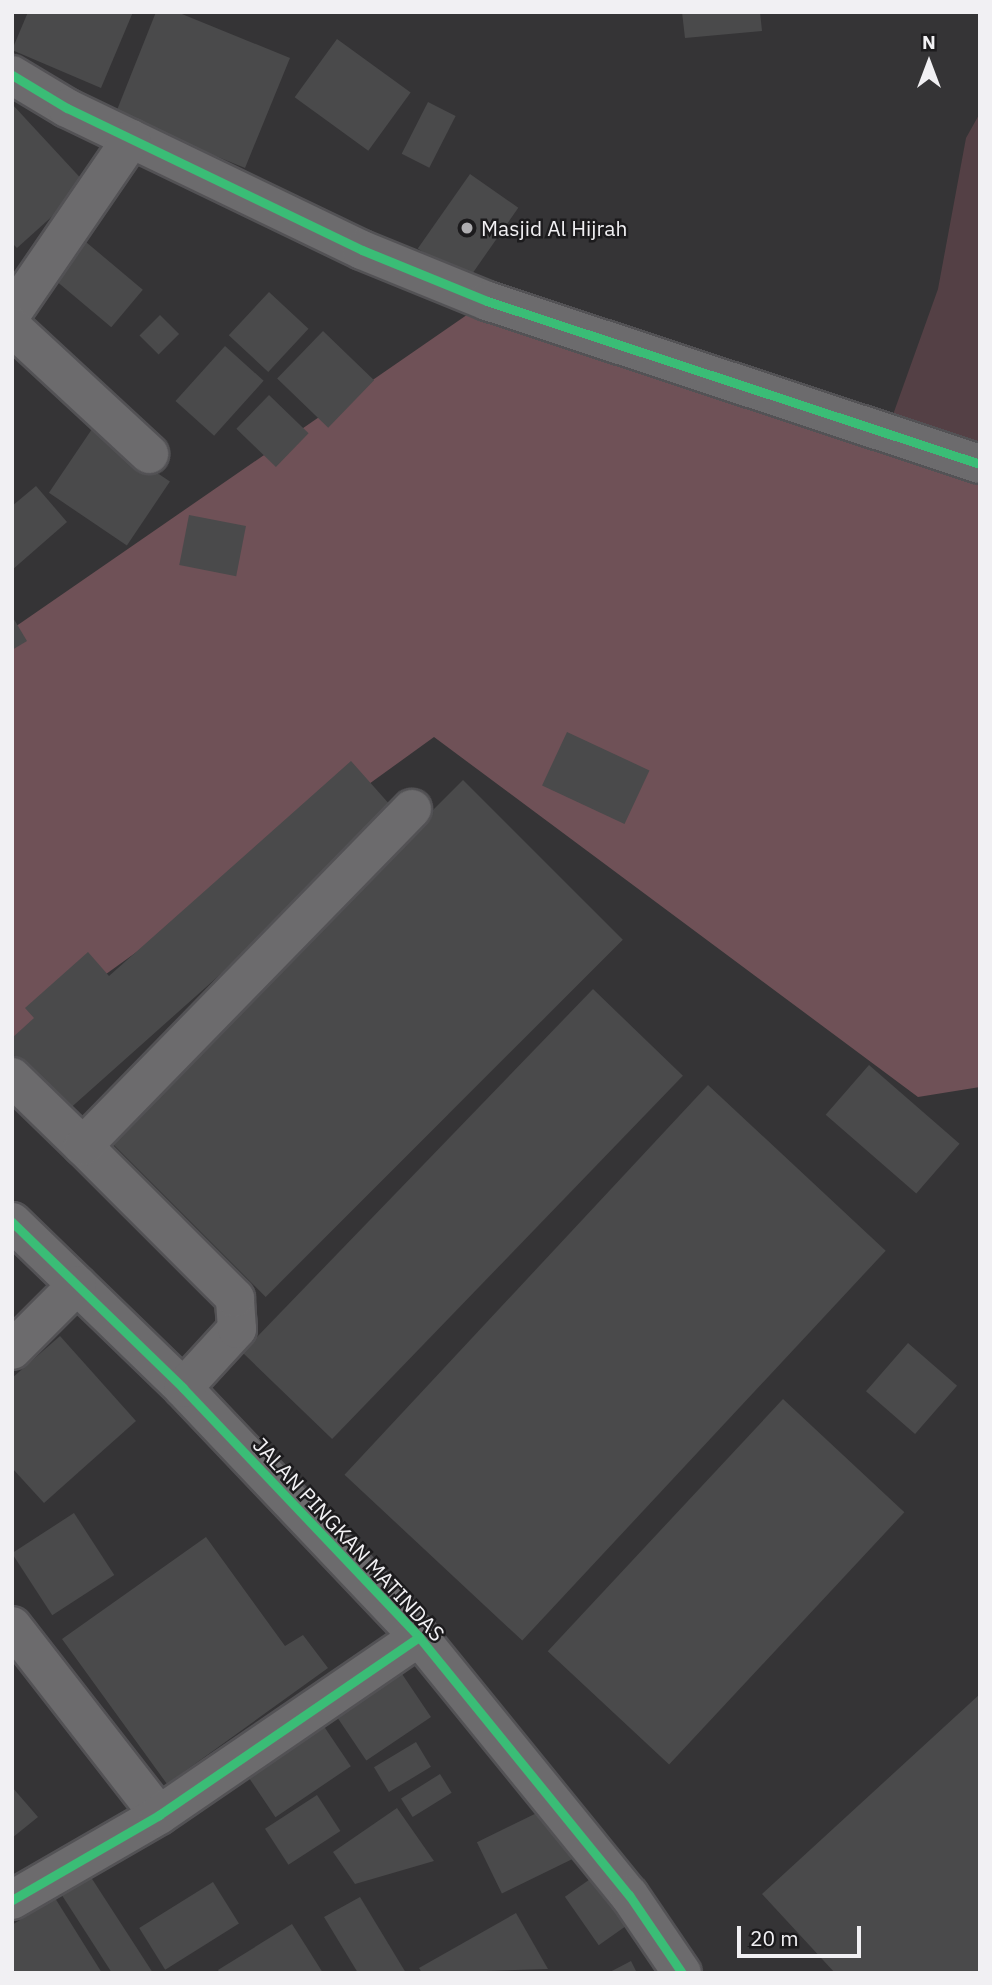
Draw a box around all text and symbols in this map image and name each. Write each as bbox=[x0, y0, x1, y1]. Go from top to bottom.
north arrow bbox=[894, 28, 964, 98]
text: N bbox=[922, 30, 936, 54]
place label: Masjid Al Hijrah bbox=[481, 215, 627, 241]
marker: Masjid Al Hijrah bbox=[459, 220, 475, 236]
street label: JALAN PINGKAN MATINDAS bbox=[248, 1432, 450, 1646]
scale bar bbox=[740, 1912, 864, 1956]
text: 20 m bbox=[750, 1924, 799, 1952]

